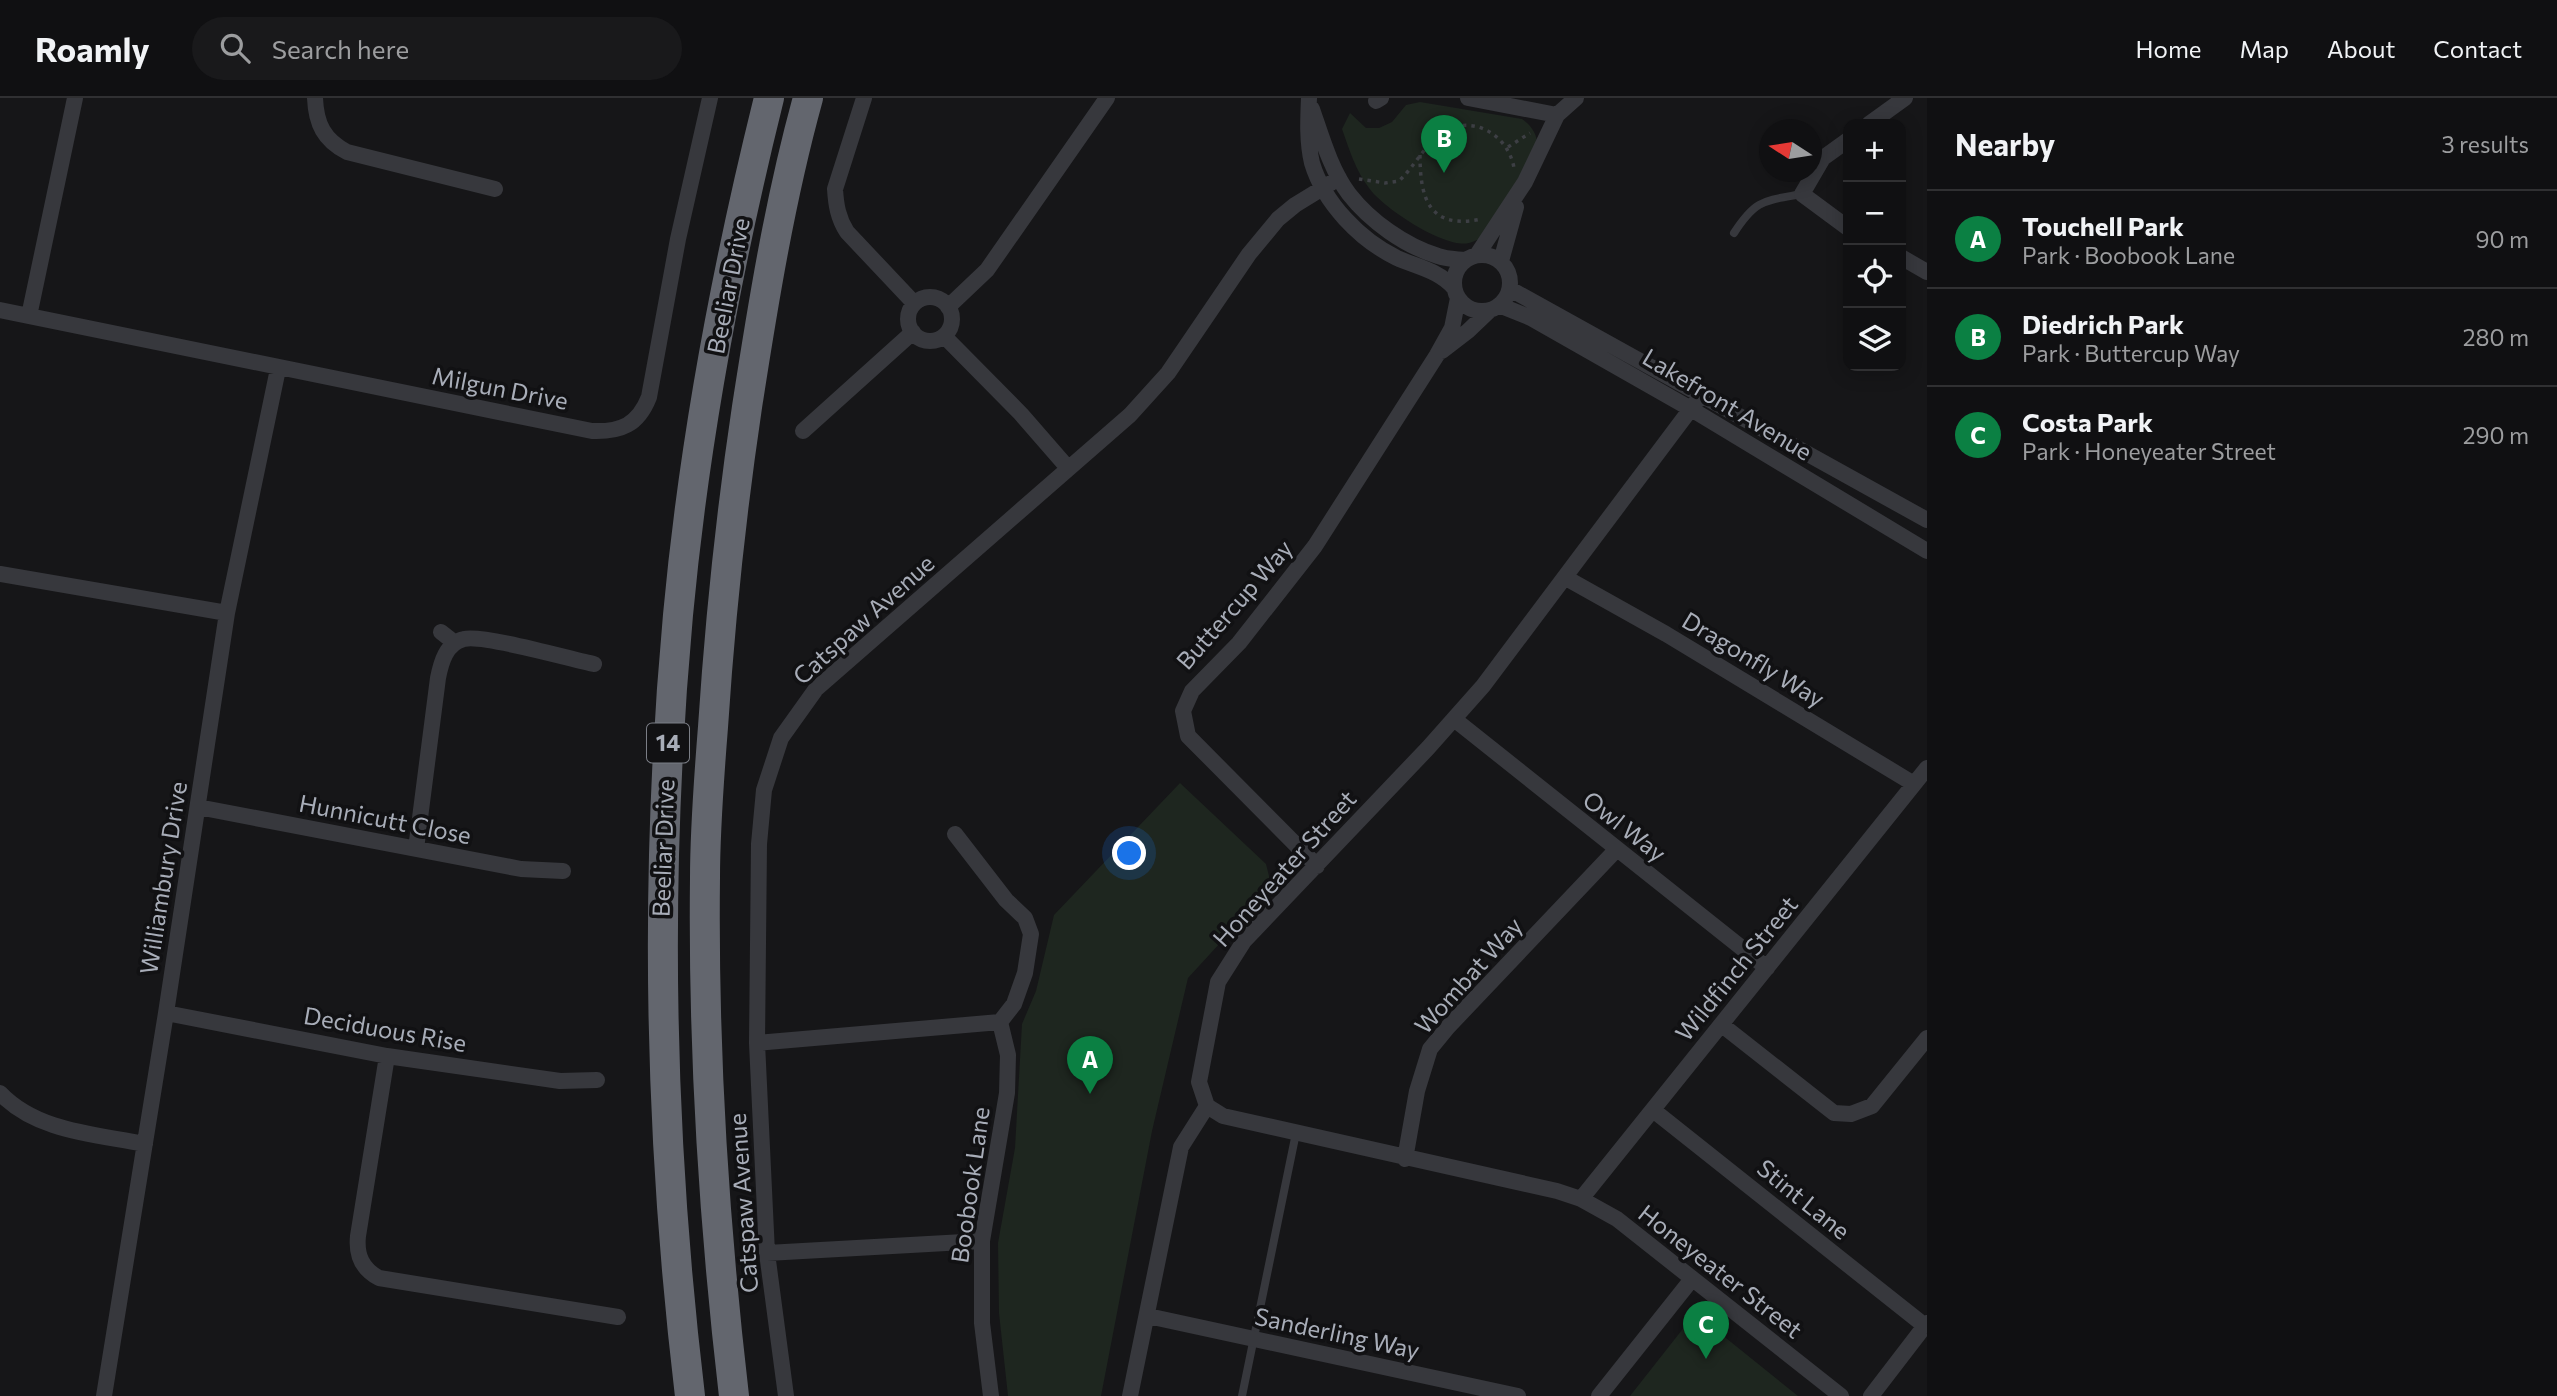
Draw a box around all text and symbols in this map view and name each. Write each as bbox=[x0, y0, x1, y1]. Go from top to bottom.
search box bbox=[192, 17, 682, 80]
text: Roamly bbox=[35, 28, 150, 69]
icon: search bbox=[216, 29, 254, 67]
text: Search here bbox=[272, 33, 409, 64]
text: Home bbox=[2136, 34, 2202, 63]
text: Map bbox=[2240, 34, 2289, 63]
text: About bbox=[2327, 34, 2395, 63]
text: Contact bbox=[2433, 34, 2522, 63]
pin: B bbox=[1421, 115, 1467, 173]
north arrow bbox=[1759, 119, 1822, 182]
map controls bbox=[1843, 119, 1906, 371]
button: + bbox=[1843, 119, 1906, 182]
text: Nearby bbox=[1955, 125, 2055, 162]
text: 3 results bbox=[2442, 130, 2529, 158]
button: − bbox=[1843, 182, 1906, 245]
text: Touchell Park bbox=[2022, 210, 2184, 241]
street label: Beeliar Drive bbox=[700, 215, 755, 356]
text: A bbox=[1970, 225, 1986, 253]
text: 90 m bbox=[2476, 225, 2529, 253]
text: Park · Boobook Lane bbox=[2022, 241, 2235, 269]
button: locate bbox=[1843, 245, 1906, 308]
button: layers bbox=[1843, 308, 1906, 371]
text: Diedrich Park bbox=[2022, 308, 2184, 339]
text: B bbox=[1970, 323, 1986, 351]
text: 280 m bbox=[2463, 323, 2529, 351]
text: Park · Buttercup Way bbox=[2022, 339, 2240, 367]
street label: Lakefront Avenue bbox=[1638, 342, 1818, 466]
street label: Milgun Drive bbox=[430, 360, 571, 415]
text: Costa Park bbox=[2022, 406, 2153, 437]
text: C bbox=[1970, 421, 1986, 449]
text: 290 m bbox=[2463, 421, 2529, 449]
text: Park · Honeyeater Street bbox=[2022, 437, 2276, 465]
street label: Buttercup Way bbox=[1170, 533, 1298, 675]
street label: Catspaw Avenue bbox=[786, 548, 940, 690]
street label: Dragonfly Way bbox=[1677, 605, 1830, 713]
road number: 14 bbox=[647, 723, 689, 762]
street label: Williambury Drive bbox=[133, 779, 192, 976]
street label: Beeliar Drive bbox=[646, 779, 679, 917]
street label: Honeyeater Street bbox=[1206, 784, 1362, 952]
street label: Owl Way bbox=[1578, 784, 1672, 867]
street label: Hunnicutt Close bbox=[297, 788, 474, 849]
your location bbox=[1112, 836, 1146, 870]
street label: Wildfinch Street bbox=[1669, 890, 1803, 1046]
street label: Wombat Way bbox=[1408, 911, 1528, 1039]
street label: Deciduous Rise bbox=[302, 1000, 469, 1057]
pin: A bbox=[1067, 1036, 1113, 1094]
street label: Boobook Lane bbox=[944, 1105, 995, 1265]
street label: Catspaw Avenue bbox=[722, 1112, 763, 1294]
street label: Stint Lane bbox=[1752, 1153, 1856, 1245]
street label: Honeyeater Street bbox=[1633, 1198, 1809, 1344]
street label: Sanderling Way bbox=[1252, 1301, 1423, 1364]
pin: C bbox=[1683, 1301, 1729, 1359]

